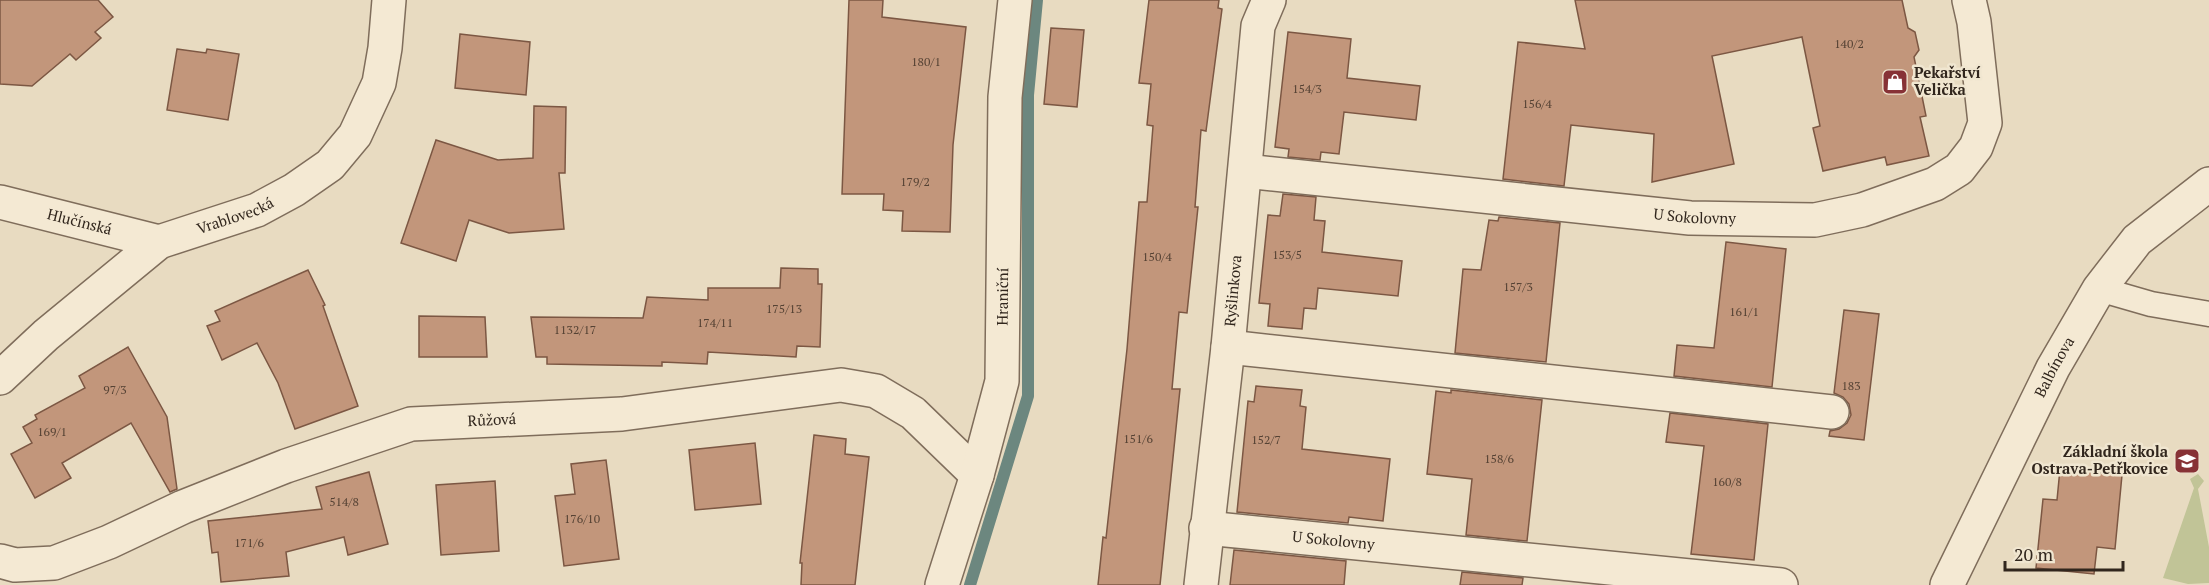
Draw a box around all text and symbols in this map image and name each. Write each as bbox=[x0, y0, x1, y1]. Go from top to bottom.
house number: 140/2 bbox=[1834, 36, 1864, 51]
house number: 180/1 bbox=[911, 54, 941, 69]
place label: Pekařství Velička bbox=[1914, 62, 1981, 99]
shop icon: Pekařství Velička bbox=[1880, 67, 1910, 97]
house number: 154/3 bbox=[1292, 81, 1322, 96]
house number: 156/4 bbox=[1522, 96, 1552, 111]
house number: 179/2 bbox=[900, 174, 930, 189]
street label: Vrablovecká bbox=[194, 192, 277, 238]
street label: Hlučínská bbox=[45, 203, 115, 239]
street label: U Sokolovny bbox=[1652, 203, 1736, 228]
house number: 153/5 bbox=[1272, 247, 1302, 262]
house number: 150/4 bbox=[1142, 249, 1172, 264]
street label: Ryšlinkova bbox=[1219, 254, 1246, 327]
street label: Hraniční bbox=[992, 267, 1012, 326]
house number: 157/3 bbox=[1503, 279, 1533, 294]
house number: 175/13 bbox=[766, 301, 802, 316]
house number: 161/1 bbox=[1729, 304, 1759, 319]
house number: 174/11 bbox=[697, 315, 733, 330]
house number: 1132/17 bbox=[554, 322, 596, 337]
street label: Balbínova bbox=[2029, 332, 2078, 400]
house number: 183 bbox=[1841, 378, 1861, 393]
house number: 97/3 bbox=[103, 382, 127, 397]
street label: Růžová bbox=[467, 408, 517, 430]
house number: 169/1 bbox=[37, 424, 67, 439]
house number: 151/6 bbox=[1123, 431, 1153, 446]
house number: 152/7 bbox=[1251, 432, 1281, 447]
place label: Základní škola Ostrava-Petřkovice bbox=[2031, 441, 2169, 478]
school or university icon: Základní škola Ostrava-Petřkovice bbox=[2172, 446, 2202, 476]
house number: 158/6 bbox=[1484, 451, 1514, 466]
house number: 160/8 bbox=[1712, 474, 1742, 489]
house number: 514/8 bbox=[329, 494, 359, 509]
house number: 176/10 bbox=[564, 511, 600, 526]
street label: U Sokolovny bbox=[1291, 526, 1376, 554]
scale bar bbox=[2005, 534, 2124, 572]
house number: 171/6 bbox=[234, 535, 264, 550]
text: 20 m bbox=[2014, 542, 2054, 566]

